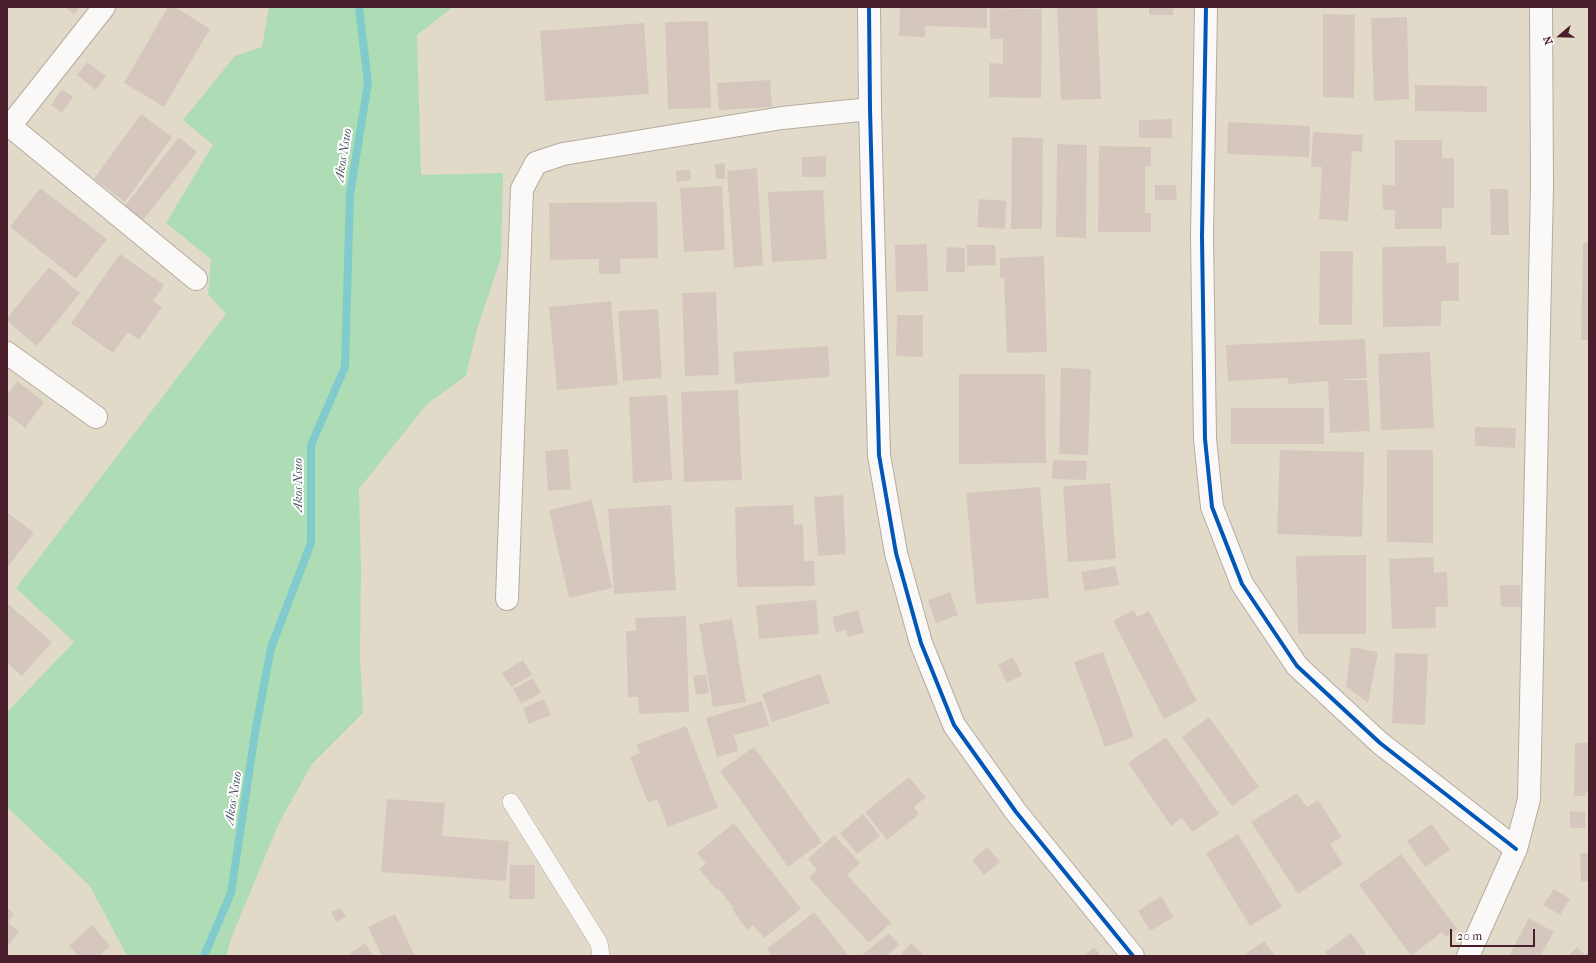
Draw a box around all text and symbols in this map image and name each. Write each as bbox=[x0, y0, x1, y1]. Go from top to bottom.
north arrow bbox=[1540, 16, 1580, 56]
text: N bbox=[1541, 34, 1556, 46]
water label: Akos Nsuo bbox=[332, 127, 356, 183]
water label: Akos Nsuo bbox=[291, 458, 307, 512]
water label: Akos Nsuo bbox=[222, 770, 246, 826]
scale bar bbox=[1452, 921, 1537, 947]
text: 20 m bbox=[1457, 929, 1482, 943]

